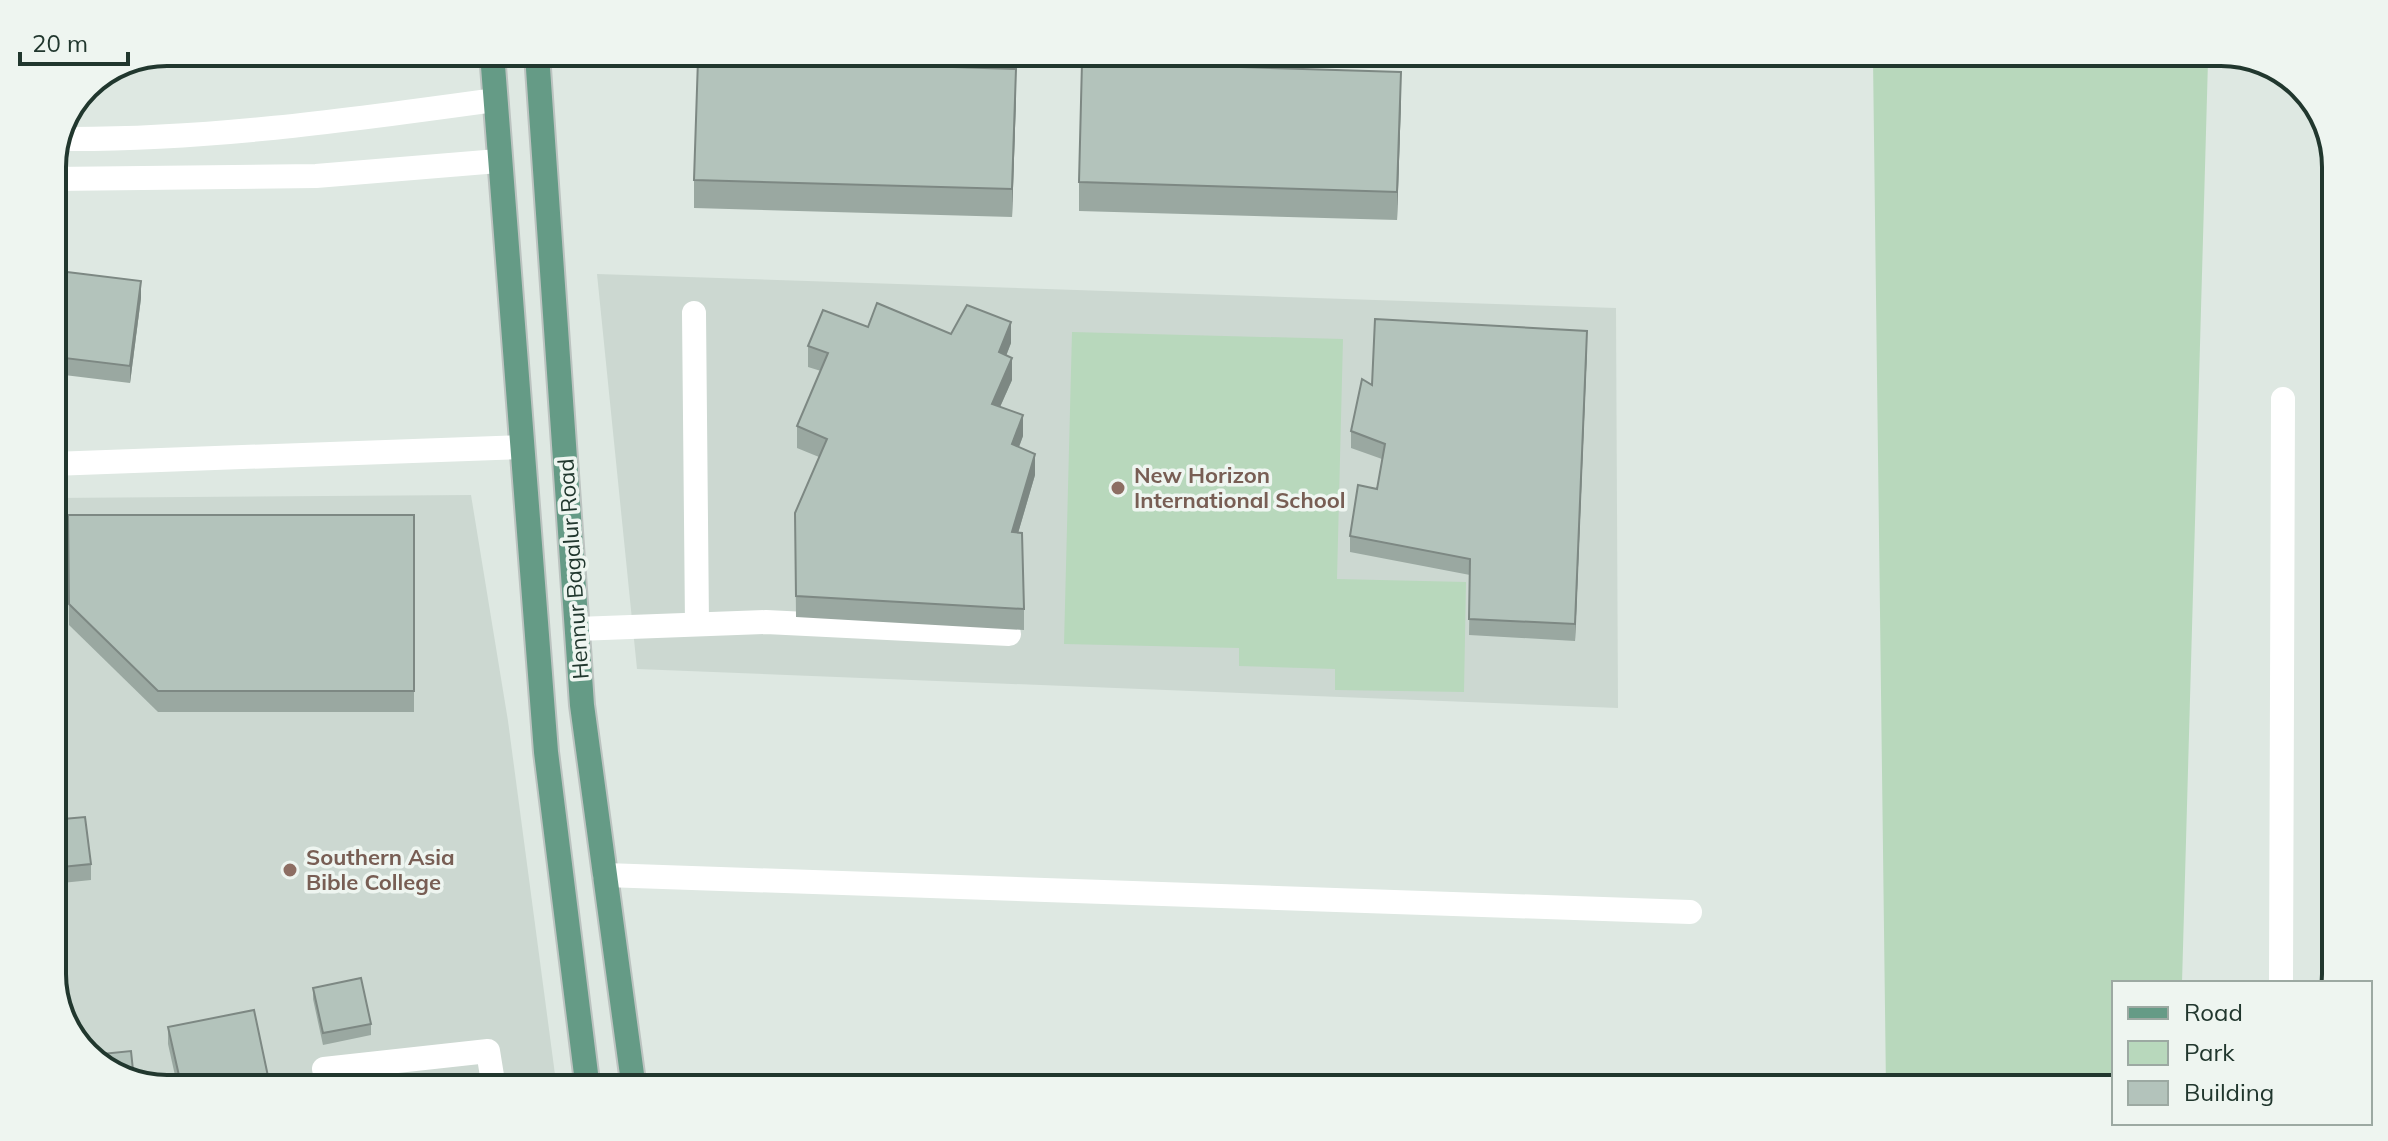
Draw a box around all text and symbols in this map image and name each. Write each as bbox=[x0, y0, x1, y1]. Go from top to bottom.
scale bar bbox=[20, 16, 128, 66]
text: 20 m bbox=[32, 28, 88, 58]
street label: Hennur Bagalur Road bbox=[551, 458, 595, 680]
place label: New Horizon International School bbox=[1134, 461, 1345, 514]
marker: New Horizon International School bbox=[1109, 479, 1127, 497]
place label: Southern Asia Bible College bbox=[306, 843, 455, 896]
marker: Southern Asia Bible College bbox=[281, 861, 299, 879]
legend bbox=[2112, 981, 2372, 1125]
text: Road bbox=[2184, 997, 2243, 1027]
text: Park bbox=[2184, 1037, 2235, 1067]
text: Building bbox=[2184, 1077, 2274, 1107]

